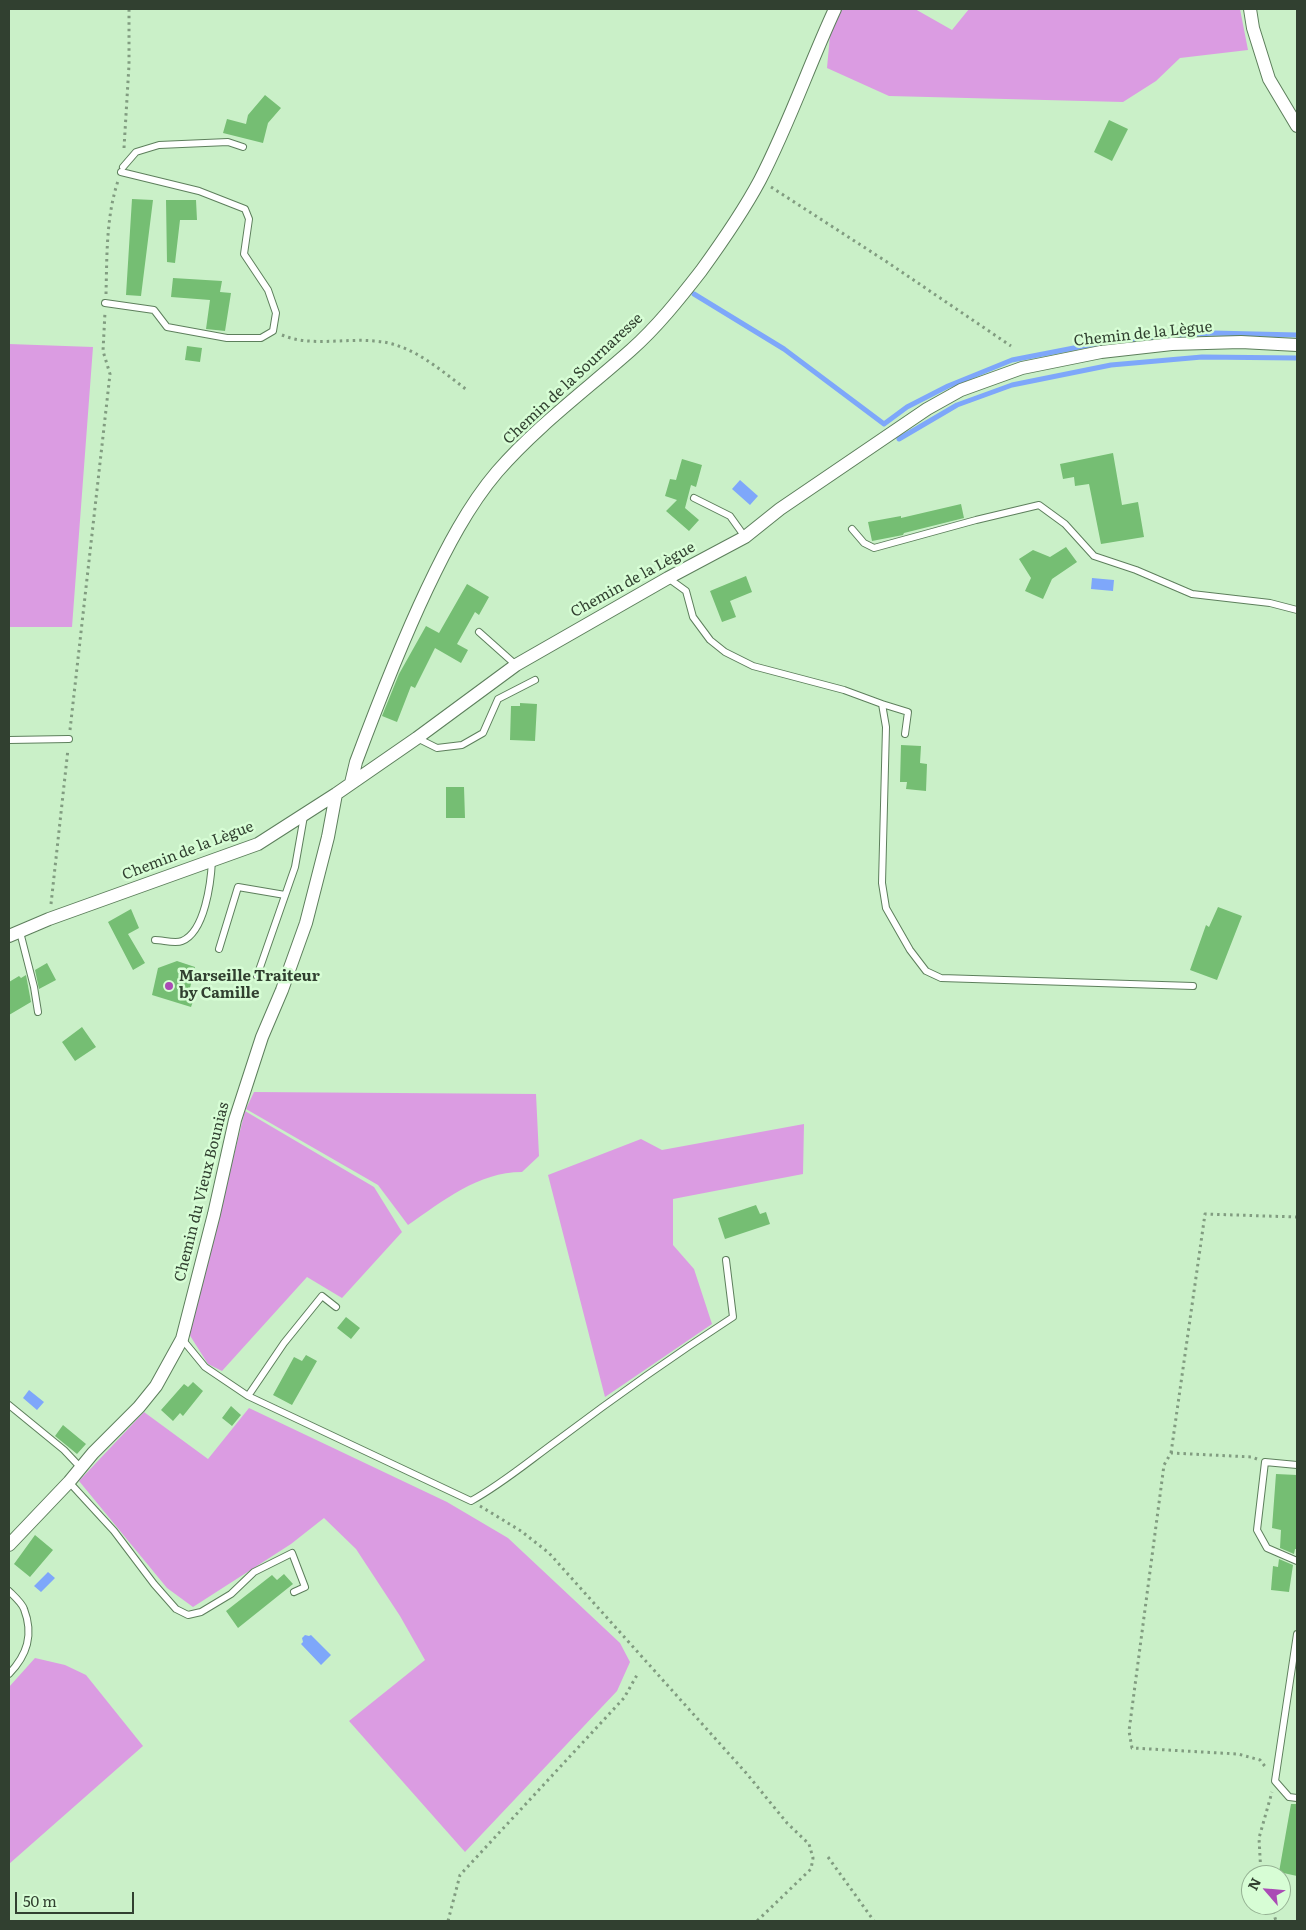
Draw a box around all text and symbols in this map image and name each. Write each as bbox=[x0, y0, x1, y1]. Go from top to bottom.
street label: Chemin de la Sournaresse bbox=[499, 310, 647, 448]
street label: Chemin de la Lègue bbox=[1073, 318, 1213, 350]
street label: Chemin de la Lègue bbox=[568, 538, 698, 622]
street label: Chemin de la Lègue bbox=[120, 818, 256, 884]
place label: Marseille Traiteur by Camille bbox=[179, 968, 320, 1003]
marker: Marseille Traiteur by Camille bbox=[163, 980, 175, 992]
street label: Chemin du Vieux Bounias bbox=[171, 1101, 233, 1283]
north arrow bbox=[1241, 1865, 1291, 1915]
text: N bbox=[1242, 1874, 1265, 1893]
scale bar bbox=[18, 1882, 136, 1914]
text: 50 m bbox=[23, 1889, 57, 1912]

